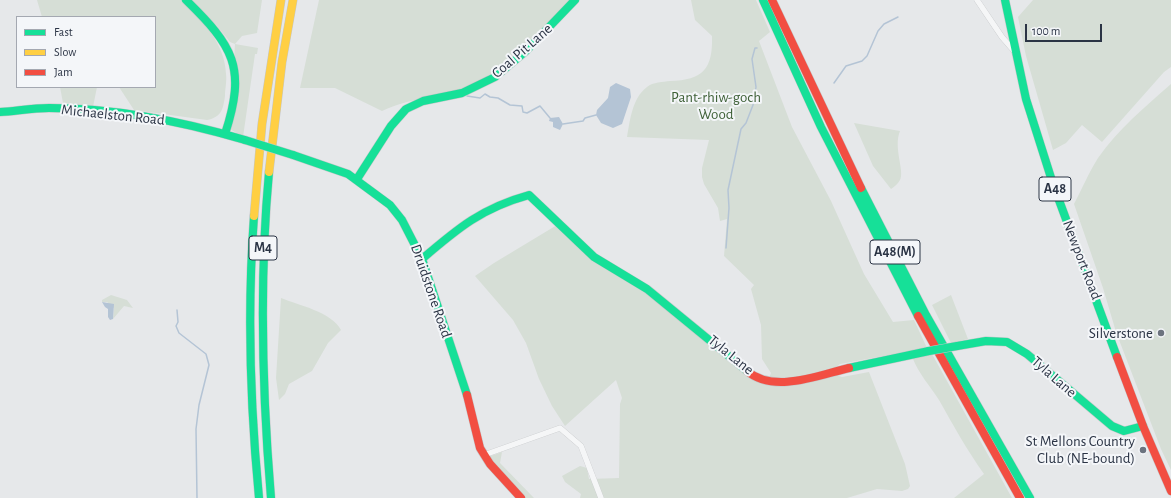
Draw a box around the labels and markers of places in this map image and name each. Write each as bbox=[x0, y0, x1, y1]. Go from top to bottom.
place label: Silverstone bbox=[1089, 324, 1153, 342]
marker: Silverstone bbox=[1156, 328, 1166, 338]
place label: St Mellons Country Club (NE-bound) bbox=[1026, 432, 1135, 467]
marker: St Mellons Country Club (NE-bound) bbox=[1138, 445, 1148, 455]

